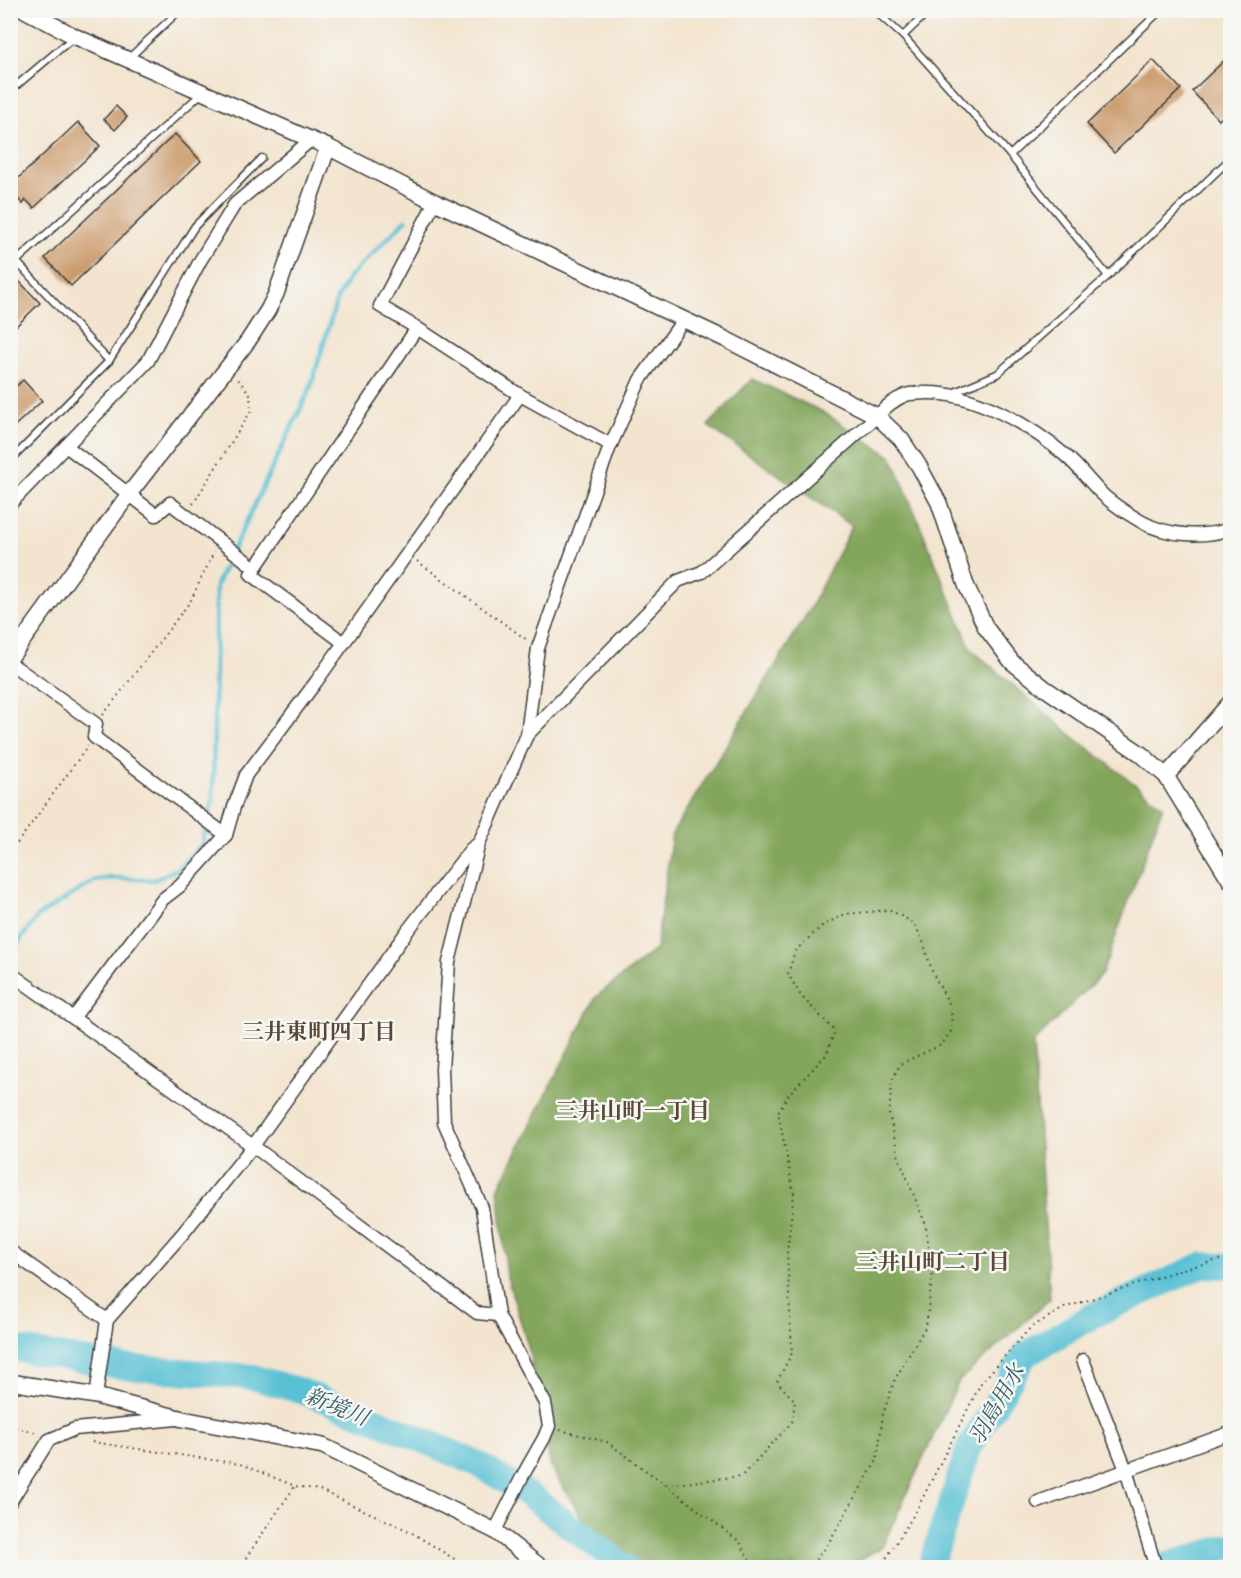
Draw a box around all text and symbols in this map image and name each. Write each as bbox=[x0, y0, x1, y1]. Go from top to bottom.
district label: 三井東町四丁目 bbox=[242, 1020, 396, 1044]
district label: 三井山町一丁目 bbox=[556, 1099, 710, 1123]
district label: 三井山町二丁目 bbox=[856, 1250, 1010, 1274]
water label: 羽島用水 bbox=[964, 1359, 1030, 1449]
water label: 新境川 bbox=[302, 1383, 374, 1431]

